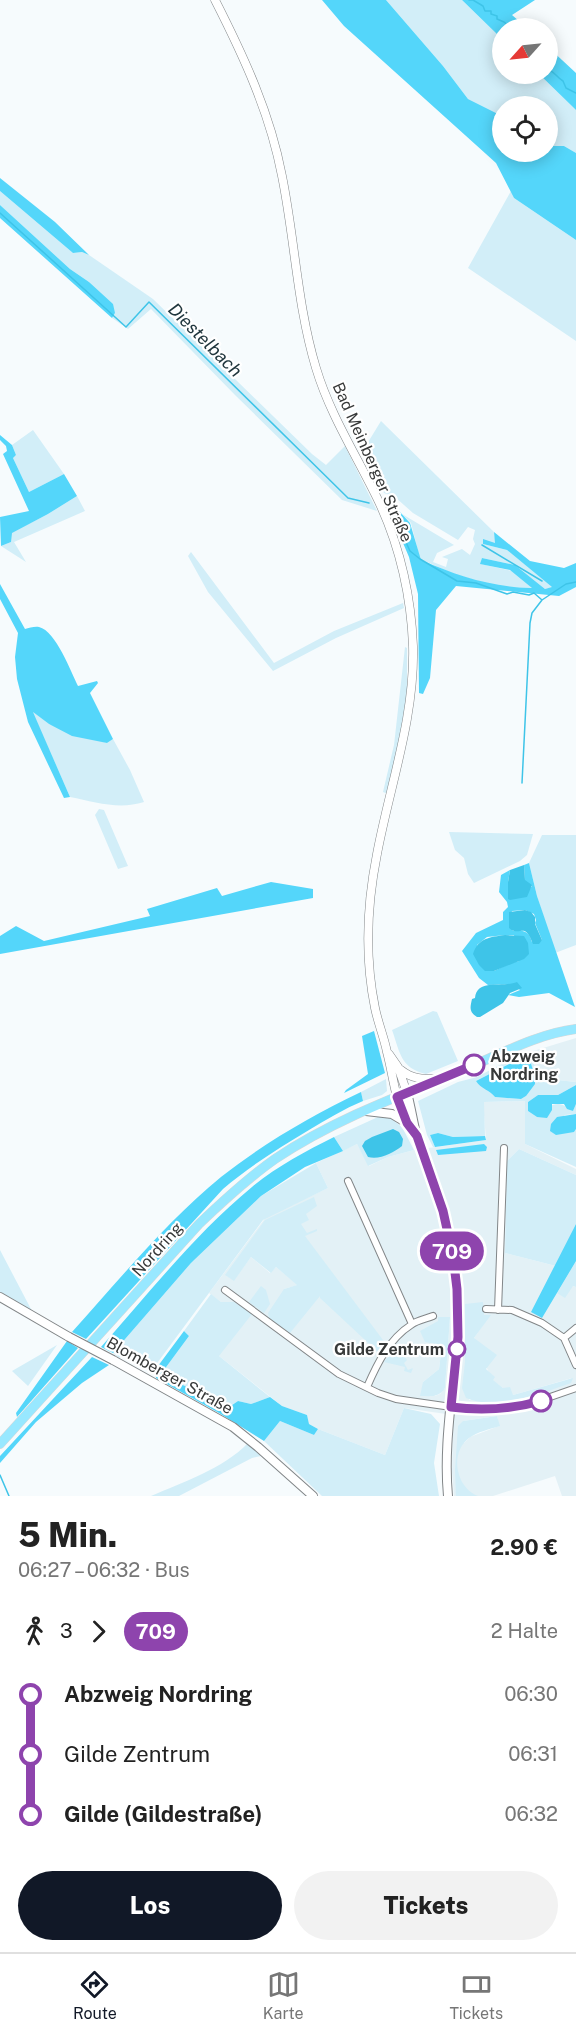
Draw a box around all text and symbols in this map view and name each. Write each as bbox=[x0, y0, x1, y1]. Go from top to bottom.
north arrow bbox=[492, 18, 558, 84]
map controls bbox=[492, 18, 558, 162]
button: locate bbox=[492, 96, 558, 162]
water label: Diestelbach bbox=[164, 298, 247, 381]
street label: Bad Meinberger Straße bbox=[329, 379, 416, 545]
place label: Abzweig Nordring bbox=[490, 1047, 558, 1084]
marker: Abzweig Nordring bbox=[463, 1054, 485, 1076]
street label: Nordring bbox=[128, 1218, 187, 1280]
line badge: 709 bbox=[418, 1232, 486, 1270]
text: 709 bbox=[432, 1239, 472, 1264]
street label: Blomberger Straße bbox=[103, 1333, 236, 1418]
place label: Gilde Zentrum bbox=[334, 1340, 444, 1359]
marker: Gilde Zentrum bbox=[448, 1340, 466, 1358]
unlabelled marker bbox=[530, 1390, 552, 1412]
text: 5 Min. bbox=[18, 1516, 117, 1554]
text: 2.90 € bbox=[490, 1534, 558, 1560]
text: 06:27 – 06:32 · Bus bbox=[18, 1558, 190, 1582]
icon: walk bbox=[18, 1615, 51, 1648]
icon: forward bbox=[82, 1615, 115, 1648]
text: 3 bbox=[60, 1619, 73, 1643]
text: 709 bbox=[136, 1619, 176, 1644]
text: 2 Halte bbox=[491, 1619, 558, 1643]
text: Abzweig Nordring bbox=[64, 1681, 252, 1707]
text: 06:30 bbox=[504, 1682, 558, 1706]
text: Gilde Zentrum bbox=[64, 1741, 210, 1767]
text: 06:31 bbox=[508, 1742, 558, 1766]
text: Gilde (Gildestraße) bbox=[64, 1801, 262, 1827]
text: 06:32 bbox=[504, 1802, 558, 1826]
button: Los bbox=[18, 1871, 282, 1940]
button: Tickets bbox=[294, 1871, 558, 1940]
tab: Route bbox=[73, 1968, 117, 2023]
tab: Karte bbox=[263, 1968, 303, 2023]
tab: Tickets bbox=[449, 1968, 503, 2023]

